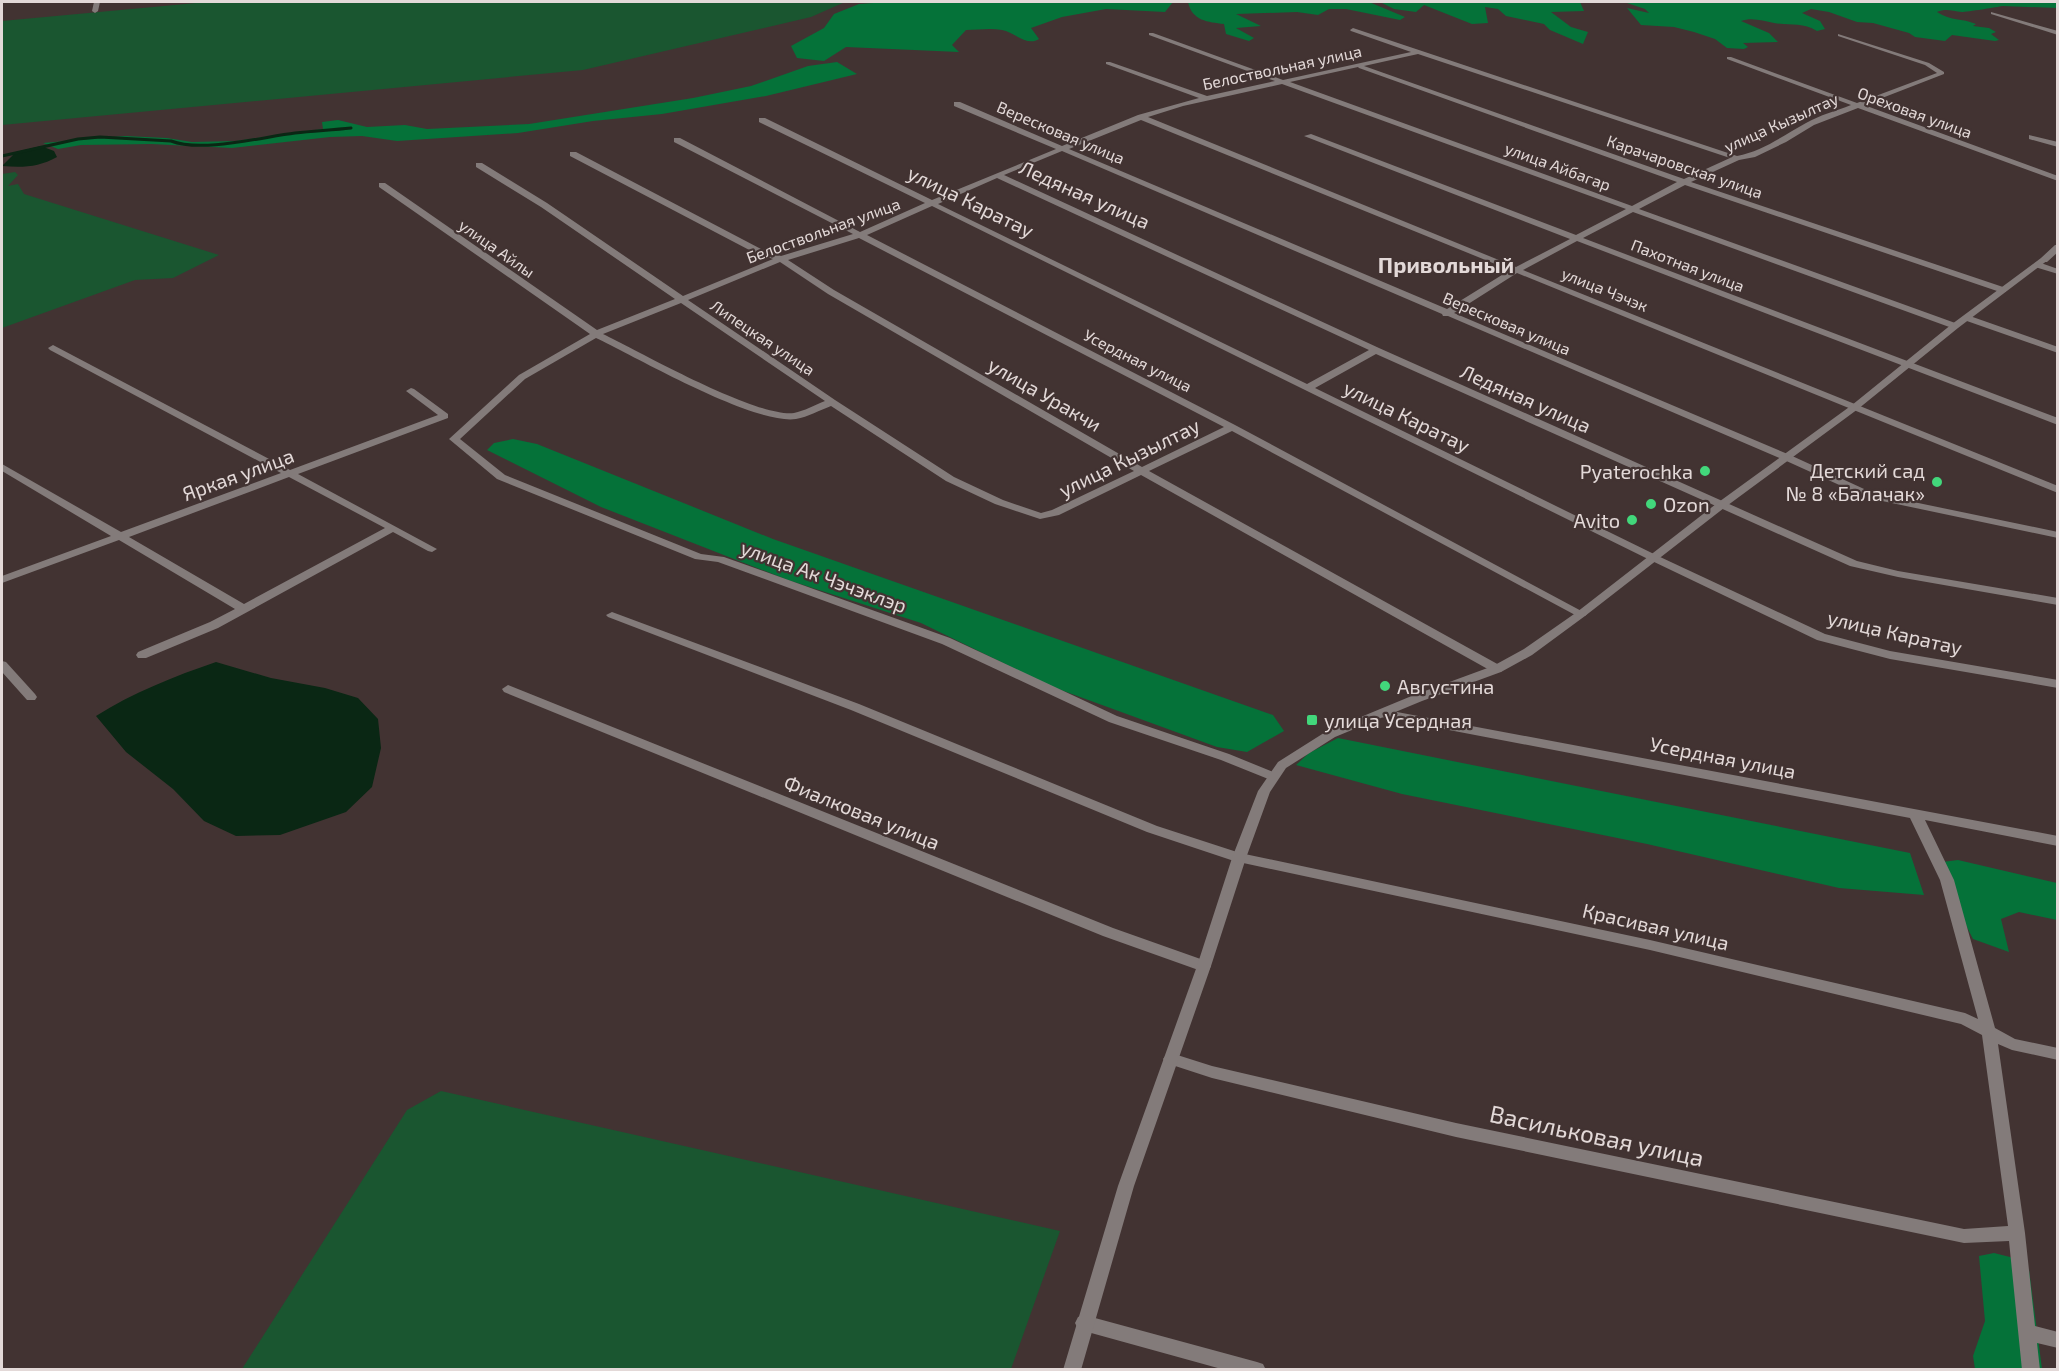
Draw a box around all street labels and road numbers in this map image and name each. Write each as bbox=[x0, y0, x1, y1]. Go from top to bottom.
street label: Белоствольная улица bbox=[1201, 41, 1364, 94]
street label: Ореховая улица bbox=[1855, 82, 1975, 142]
street label: улица Кызылтау bbox=[1721, 88, 1842, 157]
street label: Вересковая улица bbox=[994, 97, 1128, 168]
street label: Карачаровская улица bbox=[1604, 130, 1765, 203]
street label: улица Айбагар bbox=[1502, 138, 1613, 195]
street label: Ледяная улица bbox=[1016, 155, 1154, 234]
street label: улица Каратау bbox=[903, 160, 1038, 243]
street label: Белоствольная улица bbox=[744, 193, 903, 268]
street label: улица Айлы bbox=[455, 215, 539, 282]
street label: Пахотная улица bbox=[1628, 235, 1747, 296]
street label: улица Чэчэк bbox=[1559, 263, 1651, 316]
street label: Вересковая улица bbox=[1440, 288, 1574, 359]
street label: Липецкая улица bbox=[707, 295, 819, 380]
street label: Усердная улица bbox=[1080, 325, 1195, 396]
street label: улица Уракчи bbox=[984, 352, 1106, 437]
street label: Ледяная улица bbox=[1457, 359, 1595, 438]
street label: улица Каратау bbox=[1339, 375, 1474, 458]
street label: улица Кызылтау bbox=[1055, 412, 1204, 502]
street label: Яркая улица bbox=[179, 443, 297, 506]
street label: улица Ак Чэчэклэр bbox=[737, 535, 910, 618]
street label: улица Каратау bbox=[1825, 605, 1965, 660]
street label: Усердная улица bbox=[1648, 731, 1798, 784]
street label: Фиалковая улица bbox=[780, 770, 943, 855]
street label: Красивая улица bbox=[1580, 897, 1732, 955]
street label: Васильковая улица bbox=[1487, 1098, 1707, 1173]

